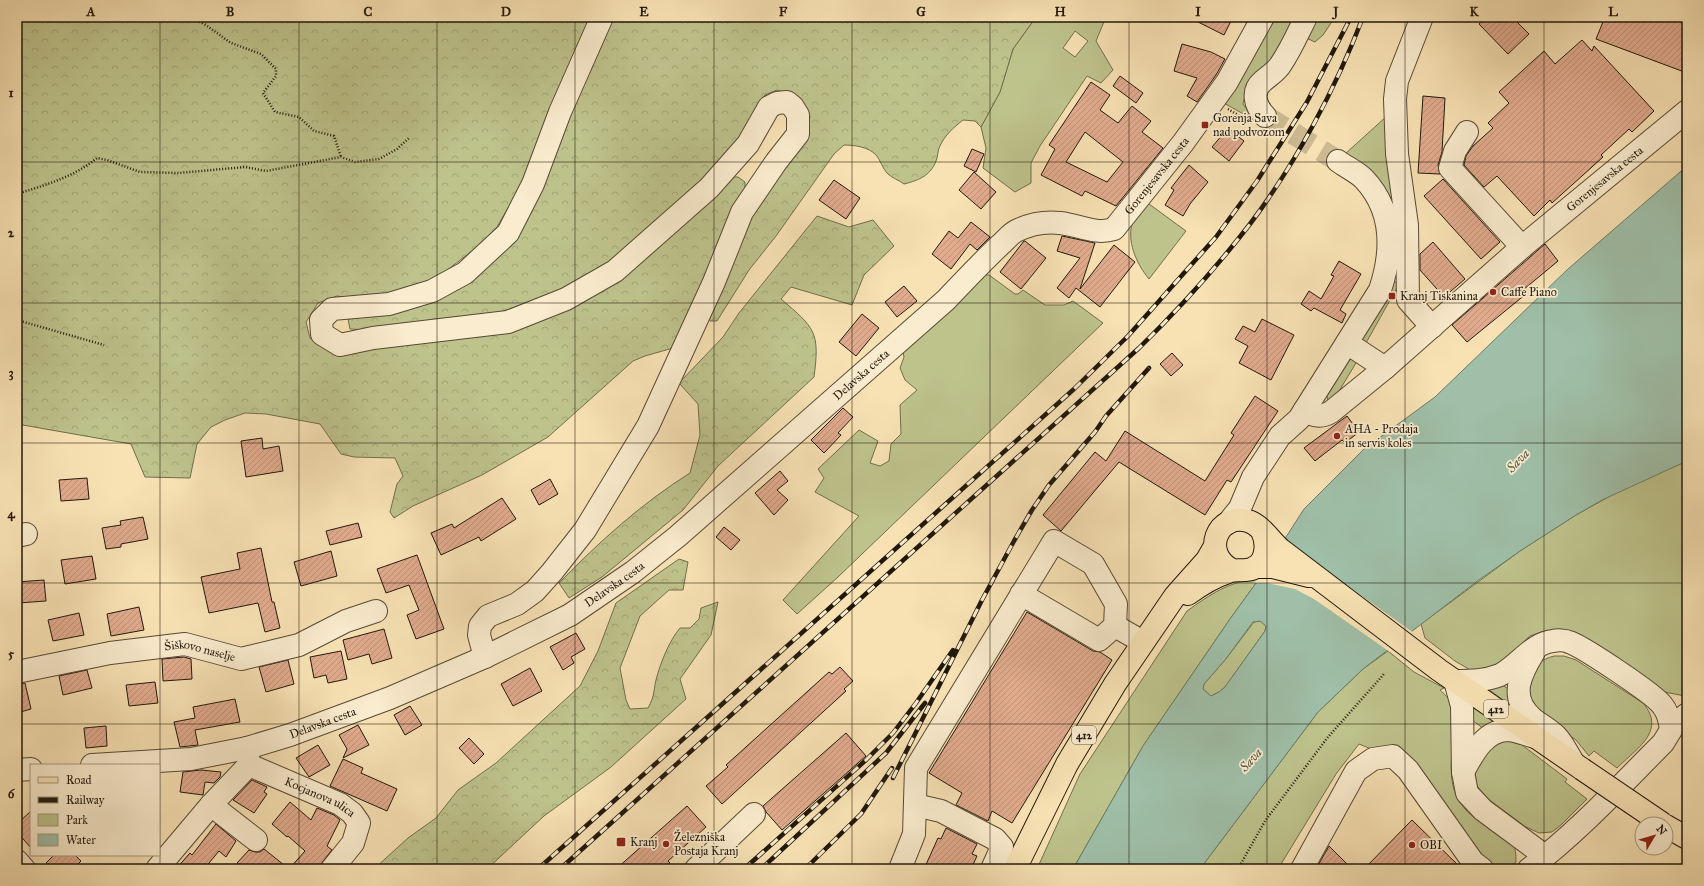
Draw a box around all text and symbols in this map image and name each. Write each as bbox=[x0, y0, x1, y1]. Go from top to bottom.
text: A bbox=[86, 4, 96, 20]
text: B bbox=[226, 4, 235, 20]
text: C bbox=[364, 4, 373, 20]
text: D bbox=[501, 4, 511, 20]
text: E bbox=[639, 4, 649, 20]
text: F bbox=[779, 4, 788, 20]
text: G bbox=[916, 4, 926, 20]
text: H bbox=[1054, 4, 1066, 20]
text: I bbox=[1195, 4, 1201, 20]
text: J bbox=[1331, 4, 1339, 20]
text: K bbox=[1469, 4, 1479, 20]
text: L bbox=[1608, 4, 1618, 20]
text: 1 bbox=[8, 85, 14, 101]
place label: Gorenja Sava nad podvozom bbox=[1213, 111, 1285, 139]
marker: Gorenja Sava nad podvozom bbox=[1200, 120, 1210, 130]
street label: Gorenjesavska cesta bbox=[1121, 134, 1192, 217]
street label: Gorenjesavska cesta bbox=[1563, 143, 1647, 215]
text: 2 bbox=[8, 225, 15, 241]
place label: Caffe Piano bbox=[1501, 285, 1557, 299]
marker: Caffe Piano bbox=[1488, 287, 1498, 297]
place label: Kranj Tiskanina bbox=[1400, 289, 1479, 303]
marker: Kranj Tiskanina bbox=[1387, 291, 1397, 301]
street label: Delavska cesta bbox=[830, 346, 893, 403]
text: 3 bbox=[8, 365, 14, 381]
place label: AHA - Prodaja in servis koles bbox=[1344, 422, 1419, 450]
marker: AHA - Prodaja in servis koles bbox=[1332, 431, 1342, 441]
water label: Sava bbox=[1503, 446, 1533, 477]
text: 4 bbox=[7, 506, 15, 522]
street label: Delavska cesta bbox=[582, 558, 648, 610]
street label: Šiškovo naselje bbox=[163, 637, 237, 664]
text: 5 bbox=[8, 646, 15, 662]
road number: 412 bbox=[1484, 700, 1508, 718]
street label: Delavska cesta bbox=[287, 704, 359, 742]
road number: 412 bbox=[1072, 726, 1096, 744]
water label: Sava bbox=[1236, 745, 1266, 776]
legend bbox=[30, 764, 160, 856]
text: Road bbox=[66, 773, 92, 787]
street label: Kocjanova ulica bbox=[283, 774, 359, 820]
text: 6 bbox=[8, 786, 16, 802]
text: Railway bbox=[66, 793, 105, 807]
text: Park bbox=[66, 813, 88, 827]
north arrow bbox=[1634, 816, 1674, 856]
text: N bbox=[1653, 822, 1670, 838]
place label: Železniška Postaja Kranj bbox=[674, 828, 739, 858]
text: Water bbox=[66, 833, 96, 847]
place label: Kranj bbox=[630, 835, 658, 849]
marker: Kranj bbox=[615, 836, 627, 848]
place label: OBI bbox=[1420, 838, 1442, 852]
marker: Železniška Postaja Kranj bbox=[661, 839, 671, 849]
marker: OBI bbox=[1407, 840, 1417, 850]

